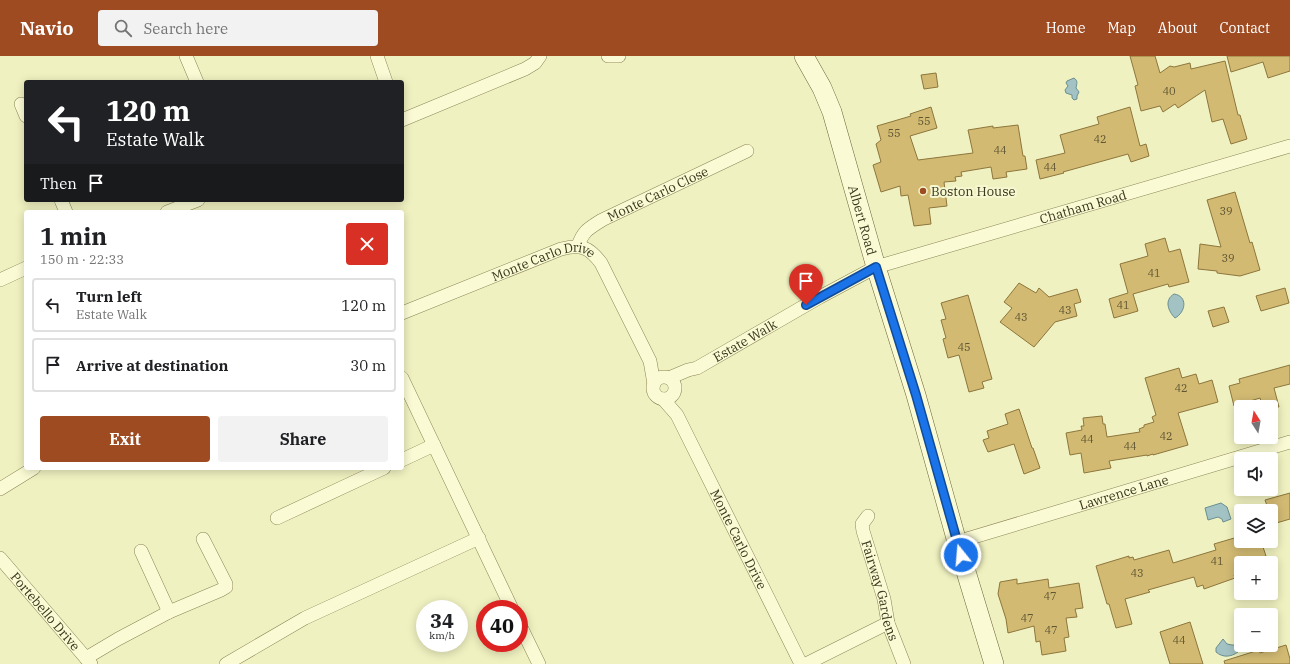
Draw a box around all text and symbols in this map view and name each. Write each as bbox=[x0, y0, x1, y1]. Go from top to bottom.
search box bbox=[98, 10, 378, 46]
text: Navio bbox=[20, 16, 74, 40]
icon: search bbox=[112, 17, 134, 39]
text: Search here bbox=[144, 19, 228, 38]
text: Home bbox=[1046, 19, 1085, 37]
text: Map bbox=[1107, 19, 1136, 37]
text: About bbox=[1158, 19, 1197, 37]
text: Contact bbox=[1219, 19, 1270, 37]
house number: 40 bbox=[1162, 84, 1176, 98]
text: 120 m bbox=[106, 92, 190, 129]
icon: left bbox=[40, 96, 92, 148]
house number: 55 bbox=[917, 114, 931, 128]
house number: 55 bbox=[887, 126, 901, 140]
text: Estate Walk bbox=[106, 128, 204, 151]
house number: 42 bbox=[1093, 132, 1107, 146]
house number: 44 bbox=[993, 143, 1007, 157]
house number: 44 bbox=[1043, 160, 1057, 174]
street label: Monte Carlo Close bbox=[604, 162, 711, 225]
icon: arrive bbox=[85, 172, 107, 194]
text: Then bbox=[40, 174, 77, 193]
street label: Albert Road bbox=[845, 183, 881, 257]
place label: Boston House bbox=[931, 183, 1015, 200]
marker: Boston House bbox=[918, 186, 928, 196]
street label: Chatham Road bbox=[1037, 186, 1129, 227]
house number: 39 bbox=[1219, 204, 1233, 218]
text: 1 min bbox=[40, 220, 107, 252]
button: close bbox=[346, 223, 388, 265]
street label: Monte Carlo Drive bbox=[489, 238, 600, 285]
text: 150 m · 22:33 bbox=[40, 251, 124, 268]
house number: 39 bbox=[1221, 251, 1235, 265]
pin bbox=[789, 264, 823, 305]
house number: 41 bbox=[1147, 266, 1161, 280]
icon: arrive bbox=[795, 270, 817, 292]
text: Turn left bbox=[76, 287, 142, 306]
icon: left bbox=[42, 294, 64, 316]
text: 120 m bbox=[341, 296, 386, 315]
house number: 41 bbox=[1116, 298, 1130, 312]
house number: 43 bbox=[1058, 303, 1072, 317]
text: Estate Walk bbox=[76, 306, 147, 323]
house number: 43 bbox=[1014, 310, 1028, 324]
street label: Estate Walk bbox=[710, 315, 780, 366]
house number: 45 bbox=[957, 340, 971, 354]
icon: arrive bbox=[42, 354, 64, 376]
text: Arrive at destination bbox=[76, 356, 228, 375]
text: 30 m bbox=[350, 356, 386, 375]
house number: 42 bbox=[1174, 381, 1188, 395]
north arrow bbox=[1234, 400, 1278, 444]
map controls bbox=[1234, 400, 1278, 652]
button: Exit bbox=[40, 416, 210, 462]
button: Share bbox=[218, 416, 388, 462]
house number: 42 bbox=[1159, 429, 1173, 443]
house number: 44 bbox=[1080, 432, 1094, 446]
house number: 44 bbox=[1123, 439, 1137, 453]
button: sound bbox=[1234, 452, 1278, 496]
street label: Lawrence Lane bbox=[1077, 470, 1170, 513]
street label: Monte Carlo Drive bbox=[707, 486, 771, 592]
button: layers bbox=[1234, 504, 1278, 548]
position arrow bbox=[940, 534, 982, 576]
street label: Fairway Gardens bbox=[858, 538, 903, 643]
house number: 41 bbox=[1210, 554, 1224, 568]
button: + bbox=[1234, 556, 1278, 600]
house number: 43 bbox=[1130, 566, 1144, 580]
street label: Portebello Drive bbox=[7, 568, 84, 654]
house number: 47 bbox=[1043, 589, 1057, 603]
speed limit sign: 40 bbox=[476, 600, 528, 652]
text: 34 bbox=[430, 607, 454, 634]
button: − bbox=[1234, 608, 1278, 652]
house number: 47 bbox=[1020, 611, 1034, 625]
house number: 47 bbox=[1044, 623, 1058, 637]
text: km/h bbox=[429, 629, 455, 642]
house number: 44 bbox=[1172, 633, 1186, 647]

